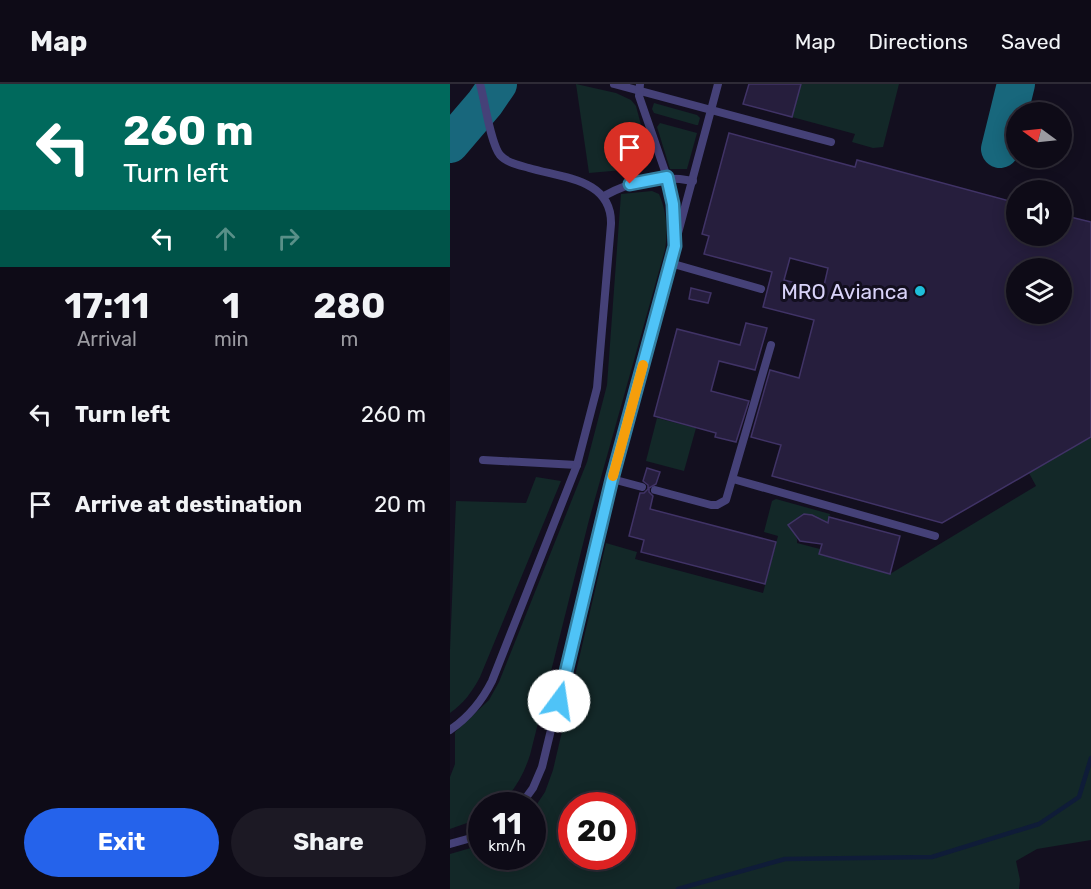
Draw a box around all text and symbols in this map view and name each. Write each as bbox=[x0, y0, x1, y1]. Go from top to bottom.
text: Map bbox=[30, 25, 87, 58]
text: Map bbox=[795, 29, 836, 54]
text: Directions bbox=[869, 29, 968, 54]
text: Saved bbox=[1001, 29, 1061, 54]
north arrow bbox=[1006, 102, 1072, 168]
map controls bbox=[1006, 102, 1072, 324]
text: 260 m bbox=[123, 106, 254, 156]
icon: left bbox=[24, 108, 102, 186]
pin bbox=[604, 122, 655, 184]
icon: arrive bbox=[613, 131, 646, 164]
text: Turn left bbox=[123, 157, 228, 189]
button: sound bbox=[1006, 180, 1072, 246]
icon: left bbox=[146, 222, 179, 255]
icon: ahead bbox=[209, 222, 242, 255]
icon: right bbox=[272, 222, 305, 255]
button: layers bbox=[1006, 258, 1072, 324]
place label: MRO Avianca bbox=[781, 279, 908, 304]
text: 17:11 bbox=[65, 284, 149, 327]
text: 1 bbox=[222, 284, 240, 327]
text: 280 bbox=[313, 284, 385, 327]
marker: MRO Avianca bbox=[913, 284, 927, 298]
text: Arrival bbox=[77, 327, 137, 351]
text: min bbox=[214, 327, 249, 351]
text: m bbox=[340, 327, 358, 351]
icon: left bbox=[24, 398, 57, 431]
text: Turn left bbox=[75, 401, 170, 428]
text: 260 m bbox=[361, 401, 426, 428]
icon: arrive bbox=[24, 488, 57, 521]
text: Arrive at destination bbox=[75, 491, 302, 518]
text: 20 m bbox=[374, 491, 426, 518]
position arrow bbox=[527, 669, 591, 733]
speed limit sign: 20 bbox=[558, 792, 636, 870]
text: 11 bbox=[492, 806, 522, 842]
button: Exit bbox=[24, 808, 219, 877]
button: Share bbox=[231, 808, 426, 877]
text: km/h bbox=[488, 837, 526, 855]

